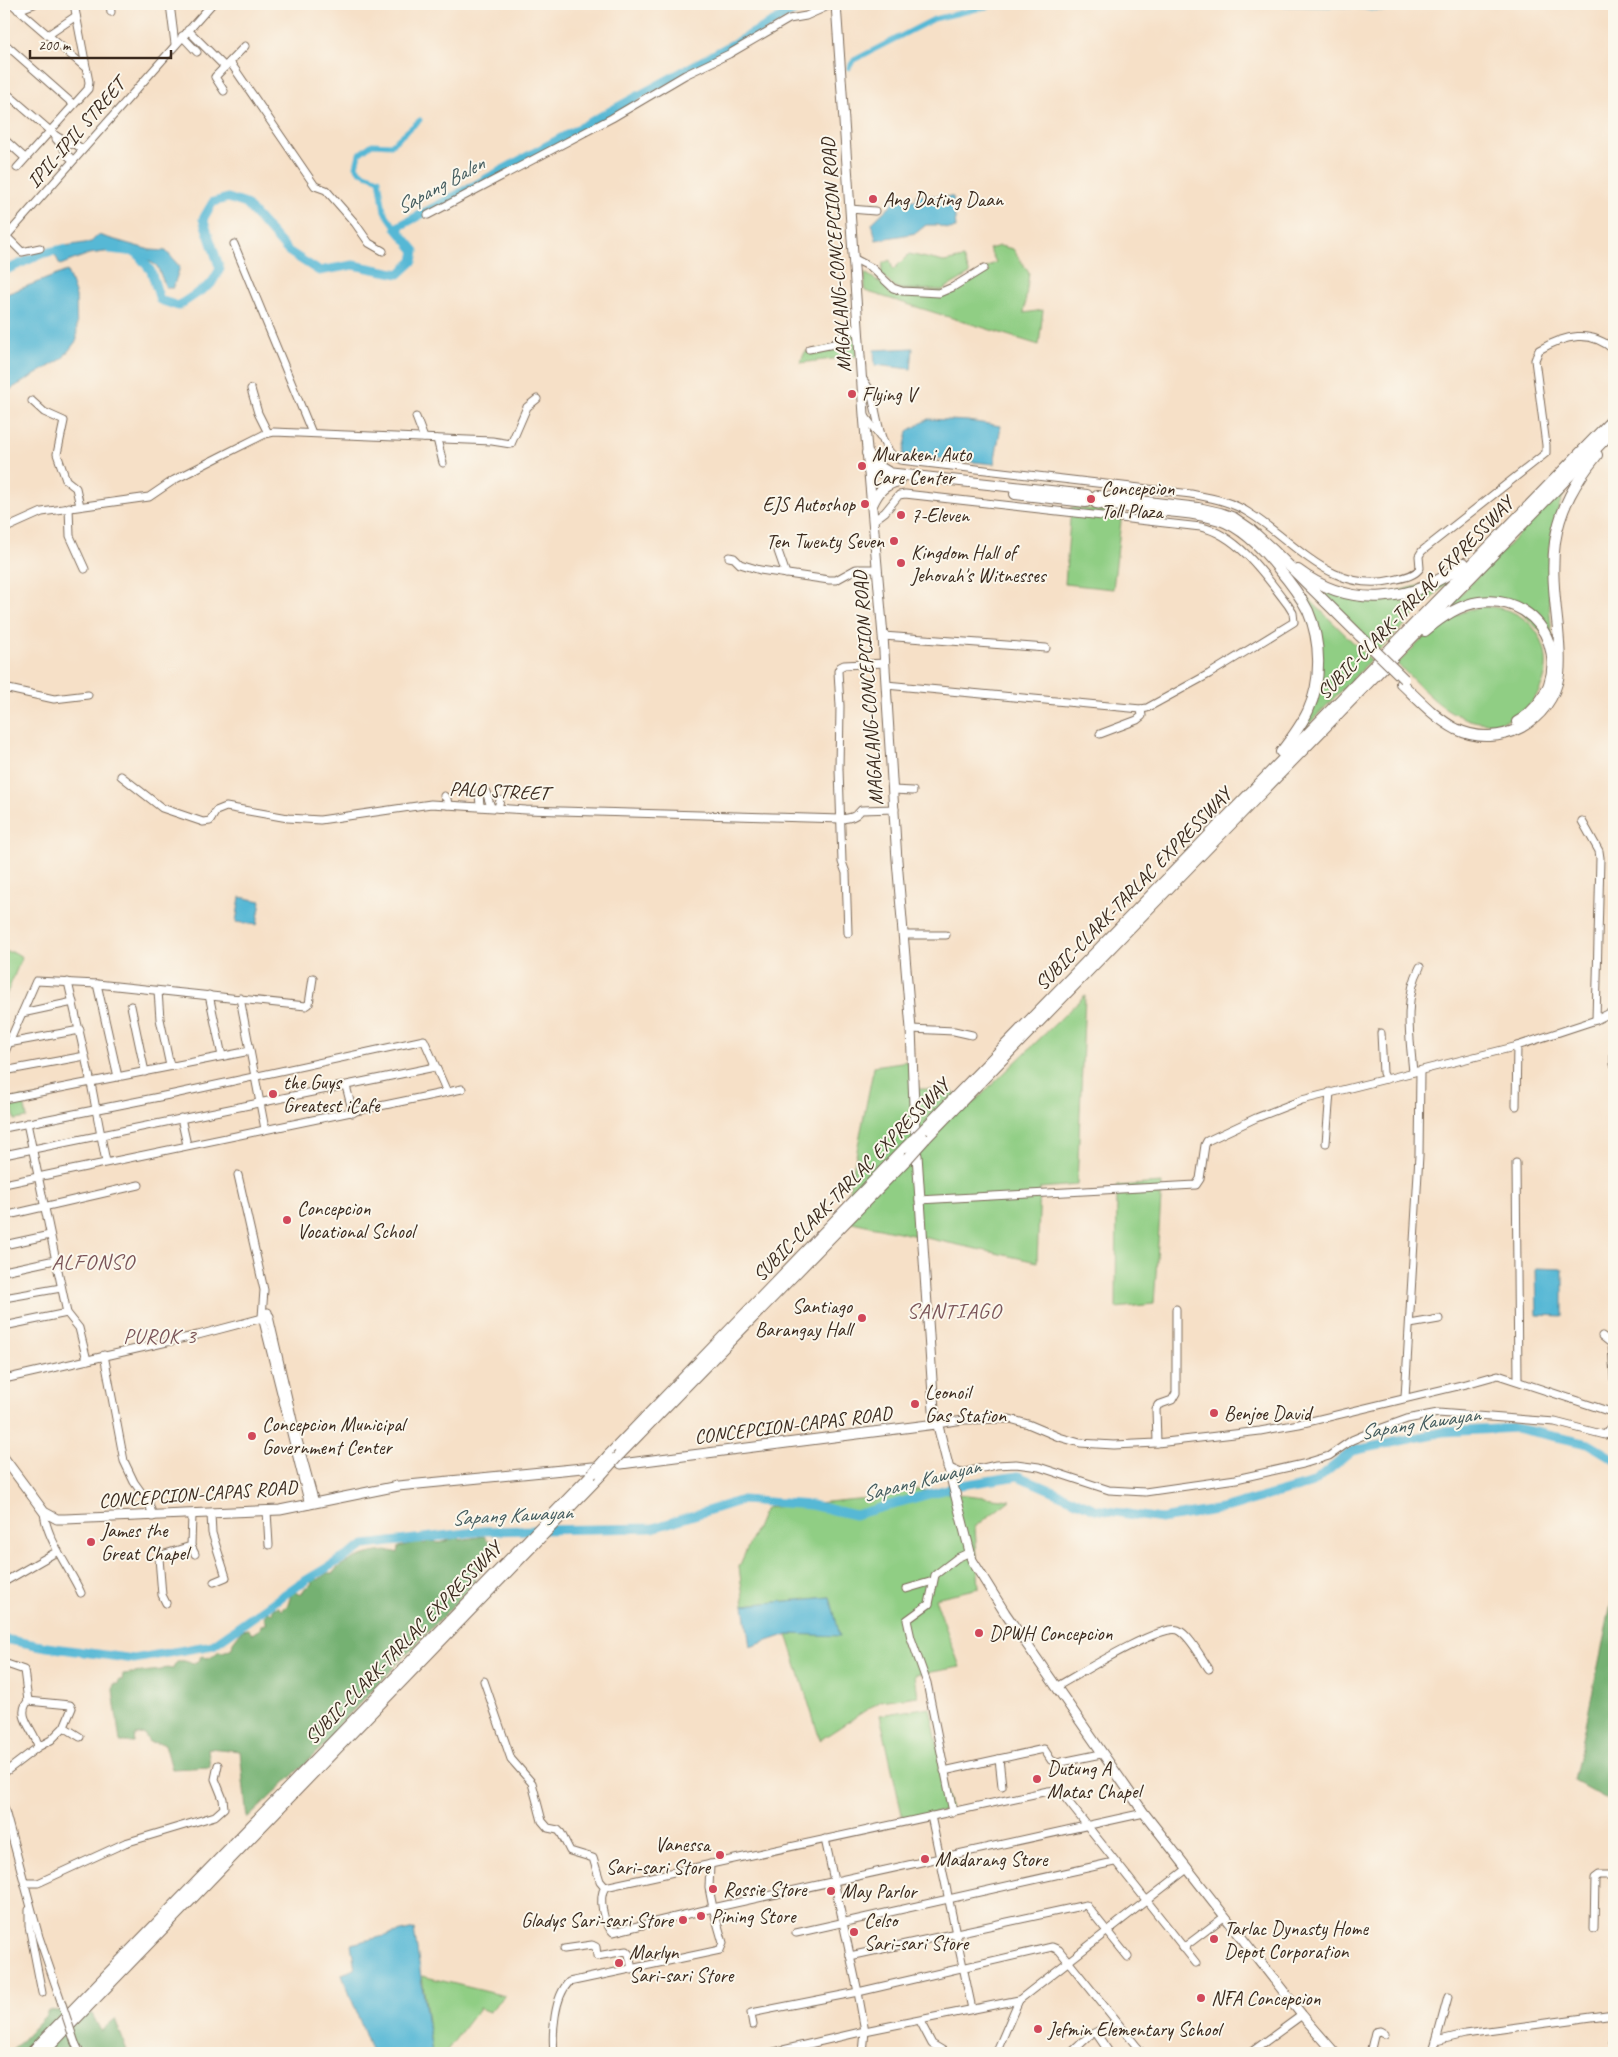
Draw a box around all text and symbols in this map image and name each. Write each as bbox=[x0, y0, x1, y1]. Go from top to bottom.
scale bar bbox=[30, 28, 171, 60]
text: 200 m bbox=[38, 36, 72, 55]
street label: IPIL-IPIL STREET bbox=[21, 69, 134, 193]
street label: MAGALANG-CONCEPCION ROAD bbox=[815, 136, 857, 373]
water label: Sapang Balen bbox=[391, 149, 490, 220]
place label: Ang Dating Daan bbox=[883, 187, 1004, 212]
marker: Ang Dating Daan bbox=[867, 193, 879, 205]
place label: Flying V bbox=[862, 382, 920, 407]
marker: Flying V bbox=[846, 388, 858, 400]
place label: Murakeni Auto Care Center bbox=[872, 442, 972, 490]
marker: Murakeni Auto Care Center bbox=[856, 460, 868, 472]
place label: Concepcion Toll Plaza bbox=[1101, 476, 1175, 524]
street label: SUBIC-CLARK-TARLAC EXPRESSWAY bbox=[1311, 489, 1521, 705]
place label: EJS Autoshop bbox=[763, 492, 856, 517]
marker: Concepcion Toll Plaza bbox=[1085, 493, 1097, 505]
marker: EJS Autoshop bbox=[859, 498, 871, 510]
place label: 7-Eleven bbox=[911, 503, 970, 528]
marker: 7-Eleven bbox=[895, 509, 907, 521]
place label: Ten Twenty Seven bbox=[766, 529, 885, 554]
marker: Ten Twenty Seven bbox=[888, 535, 900, 547]
place label: Kingdom Hall of Jehovah's Witnesses bbox=[910, 540, 1048, 588]
marker: Kingdom Hall of Jehovah's Witnesses bbox=[895, 557, 907, 569]
street label: MAGALANG-CONCEPCION ROAD bbox=[847, 569, 889, 806]
street label: PALO STREET bbox=[449, 776, 554, 806]
street label: SUBIC-CLARK-TARLAC EXPRESSWAY bbox=[1029, 780, 1239, 996]
place label: the Guys Greatest iCafe bbox=[283, 1070, 381, 1118]
street label: SUBIC-CLARK-TARLAC EXPRESSWAY bbox=[747, 1071, 957, 1287]
marker: the Guys Greatest iCafe bbox=[267, 1088, 279, 1100]
place label: Concepcion Vocational School bbox=[297, 1196, 418, 1244]
marker: Concepcion Vocational School bbox=[281, 1214, 293, 1226]
district label: ALFONSO bbox=[51, 1248, 136, 1276]
place label: Santiago Barangay Hall bbox=[755, 1294, 856, 1342]
district label: SANTIAGO bbox=[907, 1297, 1002, 1325]
marker: Santiago Barangay Hall bbox=[856, 1312, 868, 1324]
district label: PUROK 3 bbox=[123, 1323, 197, 1349]
place label: Leonoil Gas Station bbox=[925, 1380, 1007, 1428]
marker: Leonoil Gas Station bbox=[909, 1398, 921, 1410]
street label: CONCEPCION-CAPAS ROAD bbox=[693, 1400, 895, 1450]
water label: Sapang Kawayan bbox=[1358, 1400, 1484, 1445]
place label: Benjoe David bbox=[1224, 1401, 1314, 1426]
marker: Benjoe David bbox=[1208, 1407, 1220, 1419]
place label: Concepcion Municipal Government Center bbox=[262, 1412, 408, 1460]
marker: Concepcion Municipal Government Center bbox=[246, 1430, 258, 1442]
water label: Sapang Kawayan bbox=[859, 1452, 985, 1507]
street label: CONCEPCION-CAPAS ROAD bbox=[98, 1474, 299, 1513]
water label: Sapang Kawayan bbox=[451, 1499, 576, 1531]
place label: James the Great Chapel bbox=[100, 1518, 192, 1566]
street label: SUBIC-CLARK-TARLAC EXPRESSWAY bbox=[299, 1534, 509, 1750]
marker: James the Great Chapel bbox=[85, 1536, 97, 1548]
place label: DPWH Concepcion bbox=[989, 1621, 1114, 1646]
marker: DPWH Concepcion bbox=[973, 1627, 985, 1639]
place label: Dutung A Matas Chapel bbox=[1047, 1756, 1144, 1804]
marker: Dutung A Matas Chapel bbox=[1031, 1773, 1043, 1785]
place label: Vanessa Sari-sari Store bbox=[606, 1832, 712, 1880]
place label: Madarang Store bbox=[935, 1847, 1049, 1872]
marker: Vanessa Sari-sari Store bbox=[714, 1849, 726, 1861]
marker: Madarang Store bbox=[919, 1853, 931, 1865]
place label: Rossie Store bbox=[723, 1877, 808, 1902]
place label: May Parlor bbox=[841, 1879, 918, 1904]
marker: Rossie Store bbox=[707, 1883, 719, 1895]
marker: May Parlor bbox=[825, 1885, 837, 1897]
place label: Pining Store bbox=[711, 1904, 797, 1929]
place label: Gladys Sari-sari Store bbox=[521, 1908, 674, 1933]
place label: Celso Sari-sari Store bbox=[864, 1908, 970, 1956]
marker: Pining Store bbox=[695, 1910, 707, 1922]
marker: Gladys Sari-sari Store bbox=[677, 1914, 689, 1926]
place label: Tarlac Dynasty Home Depot Corporation bbox=[1224, 1916, 1369, 1964]
marker: Celso Sari-sari Store bbox=[848, 1926, 860, 1938]
marker: Tarlac Dynasty Home Depot Corporation bbox=[1208, 1933, 1220, 1945]
place label: Marlyn Sari-sari Store bbox=[629, 1940, 735, 1988]
marker: Marlyn Sari-sari Store bbox=[613, 1957, 625, 1969]
place label: NFA Concepcion bbox=[1211, 1986, 1321, 2011]
marker: NFA Concepcion bbox=[1195, 1992, 1207, 2004]
place label: Jefmin Elementary School bbox=[1047, 2017, 1224, 2042]
marker: Jefmin Elementary School bbox=[1032, 2023, 1044, 2035]

